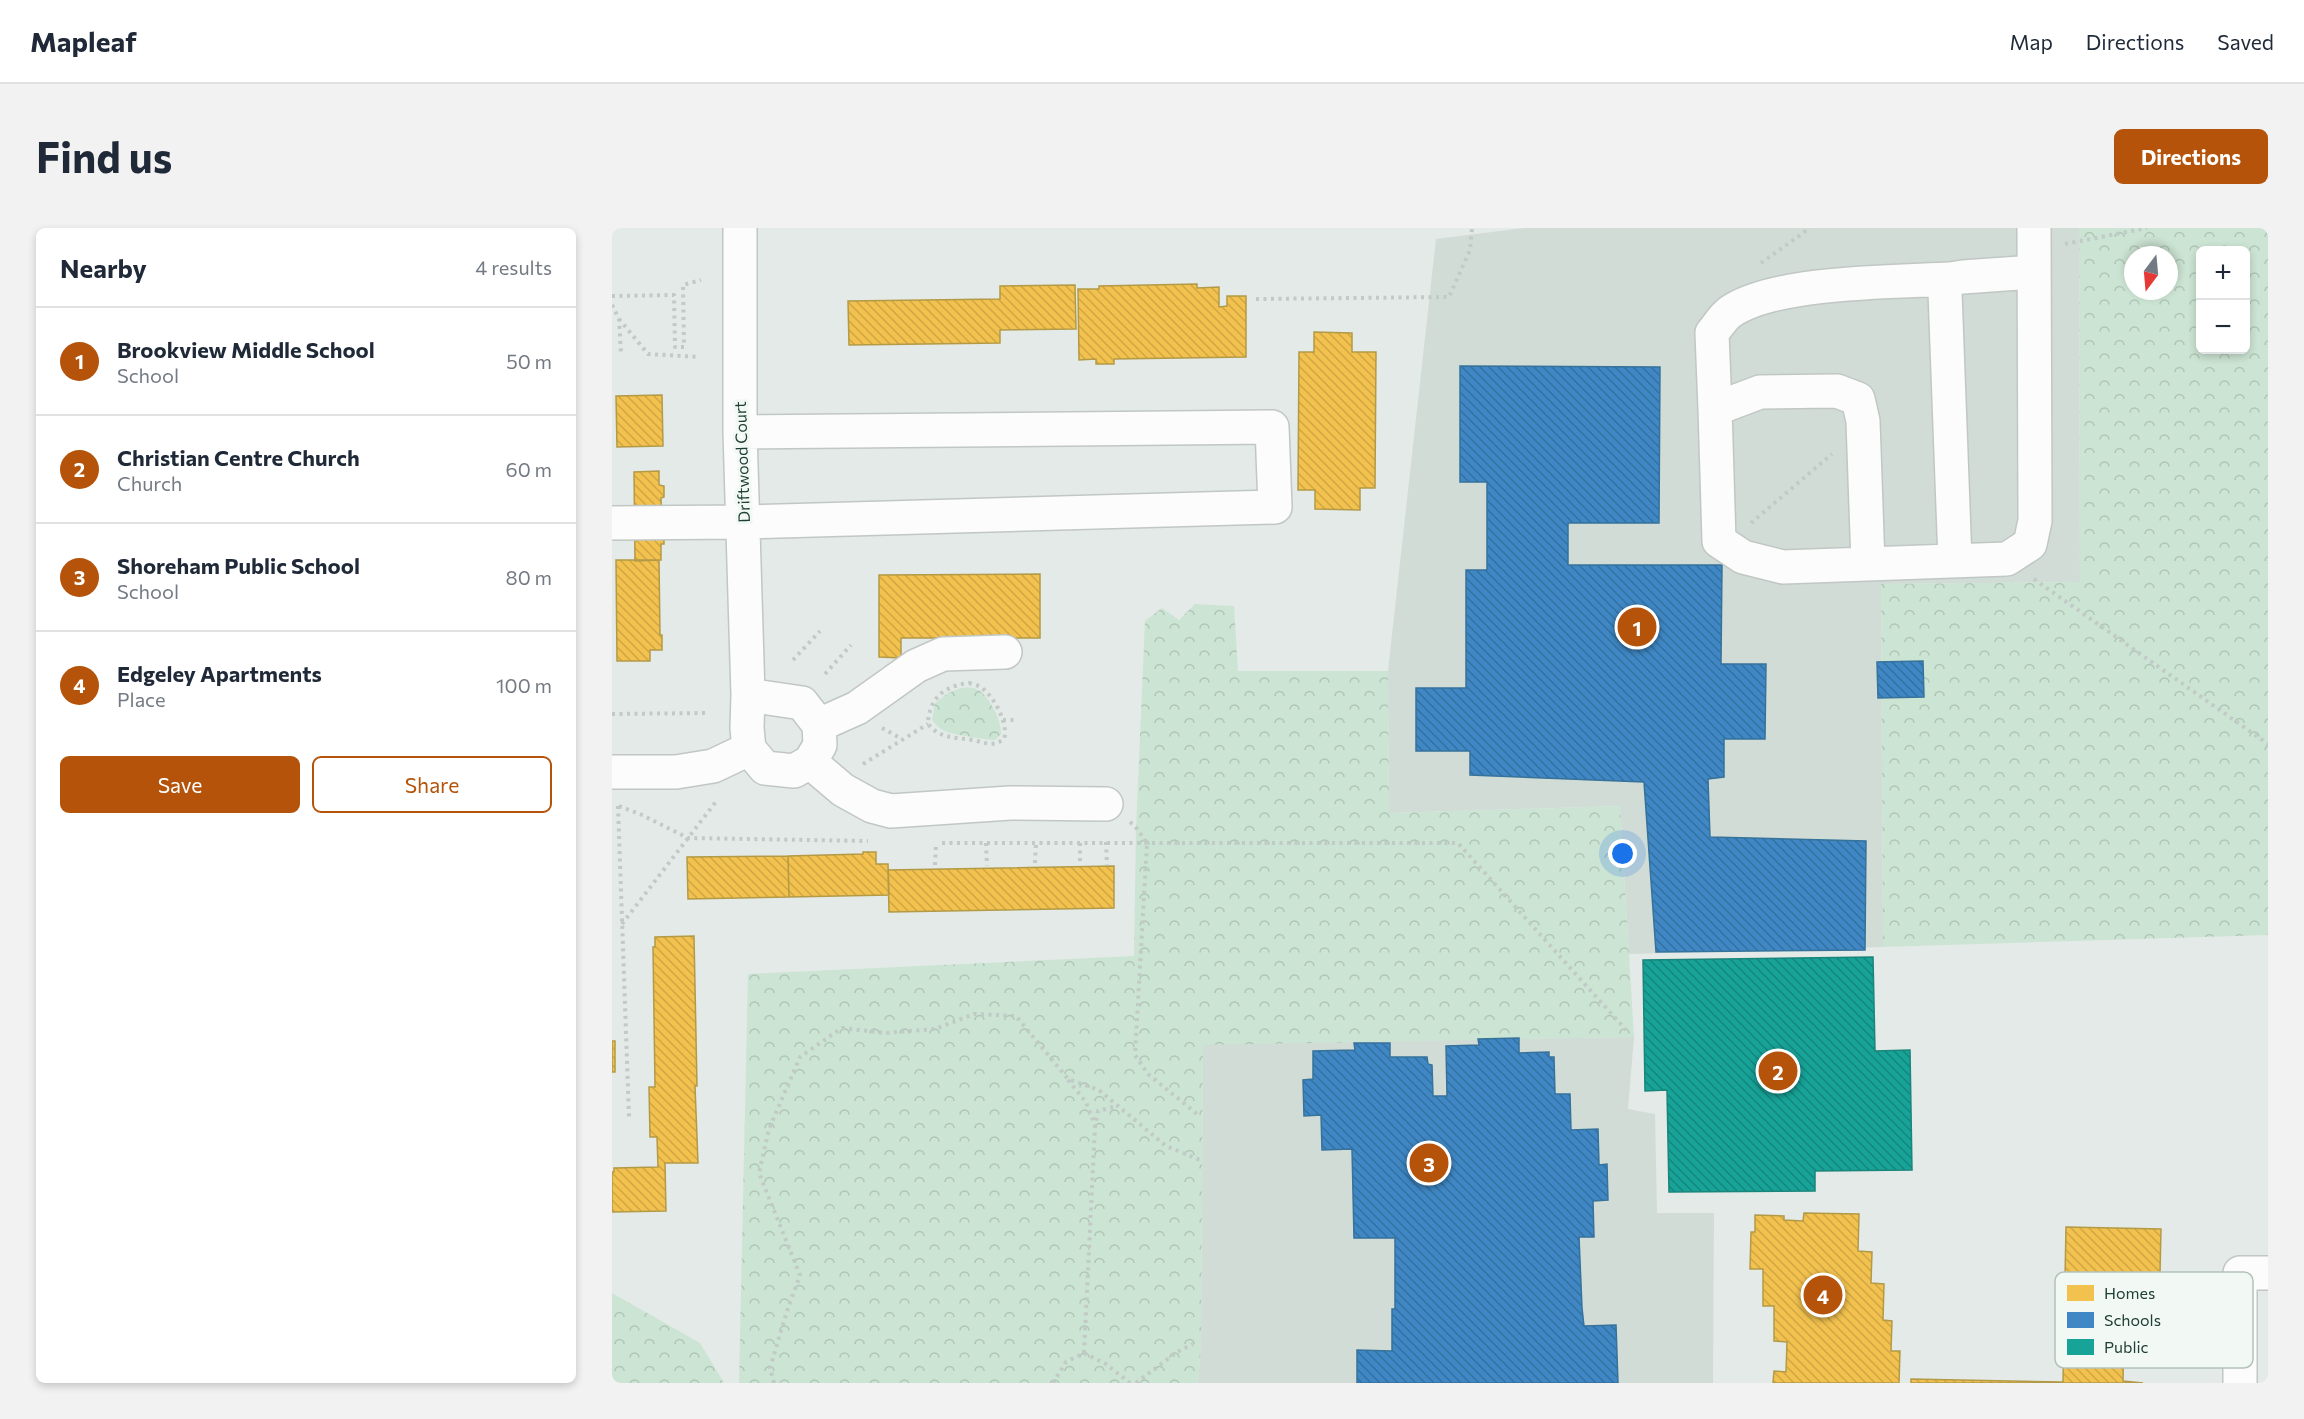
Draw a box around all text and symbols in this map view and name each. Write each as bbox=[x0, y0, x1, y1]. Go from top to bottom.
text: Mapleaf bbox=[30, 24, 137, 58]
text: Map bbox=[2010, 29, 2053, 54]
text: Directions bbox=[2086, 29, 2184, 54]
text: Saved bbox=[2217, 29, 2274, 54]
button: Directions bbox=[2114, 129, 2268, 184]
text: Find us bbox=[36, 130, 172, 182]
north arrow bbox=[2124, 246, 2178, 300]
map controls bbox=[2196, 246, 2250, 354]
button: + bbox=[2196, 246, 2250, 300]
text: Nearby bbox=[60, 252, 147, 283]
text: 4 results bbox=[475, 255, 552, 279]
button: − bbox=[2196, 300, 2250, 354]
text: Brookview Middle School bbox=[117, 336, 375, 363]
text: 1 bbox=[75, 349, 84, 373]
text: 50 m bbox=[506, 349, 552, 373]
text: School bbox=[117, 363, 179, 387]
street label: Driftwood Court bbox=[730, 401, 753, 523]
text: Christian Centre Church bbox=[117, 444, 360, 471]
text: 2 bbox=[74, 457, 85, 481]
text: 60 m bbox=[506, 457, 552, 481]
text: Church bbox=[117, 471, 182, 495]
text: Shoreham Public School bbox=[117, 552, 360, 579]
text: 3 bbox=[74, 565, 85, 589]
text: 80 m bbox=[506, 565, 552, 589]
text: School bbox=[117, 579, 179, 603]
pin: 1 bbox=[1618, 604, 1656, 650]
text: Edgeley Apartments bbox=[117, 660, 322, 687]
text: 4 bbox=[73, 673, 86, 697]
text: 100 m bbox=[496, 673, 552, 697]
text: Place bbox=[117, 687, 166, 711]
button: Save bbox=[60, 756, 300, 813]
button: Share bbox=[312, 756, 552, 813]
your location bbox=[1608, 839, 1637, 868]
pin: 2 bbox=[1758, 1048, 1798, 1094]
pin: 3 bbox=[1410, 1140, 1448, 1186]
pin: 4 bbox=[1804, 1272, 1842, 1318]
legend bbox=[2055, 1272, 2253, 1368]
text: Homes bbox=[2104, 1283, 2155, 1302]
text: Schools bbox=[2104, 1310, 2161, 1329]
text: Public bbox=[2104, 1337, 2149, 1356]

